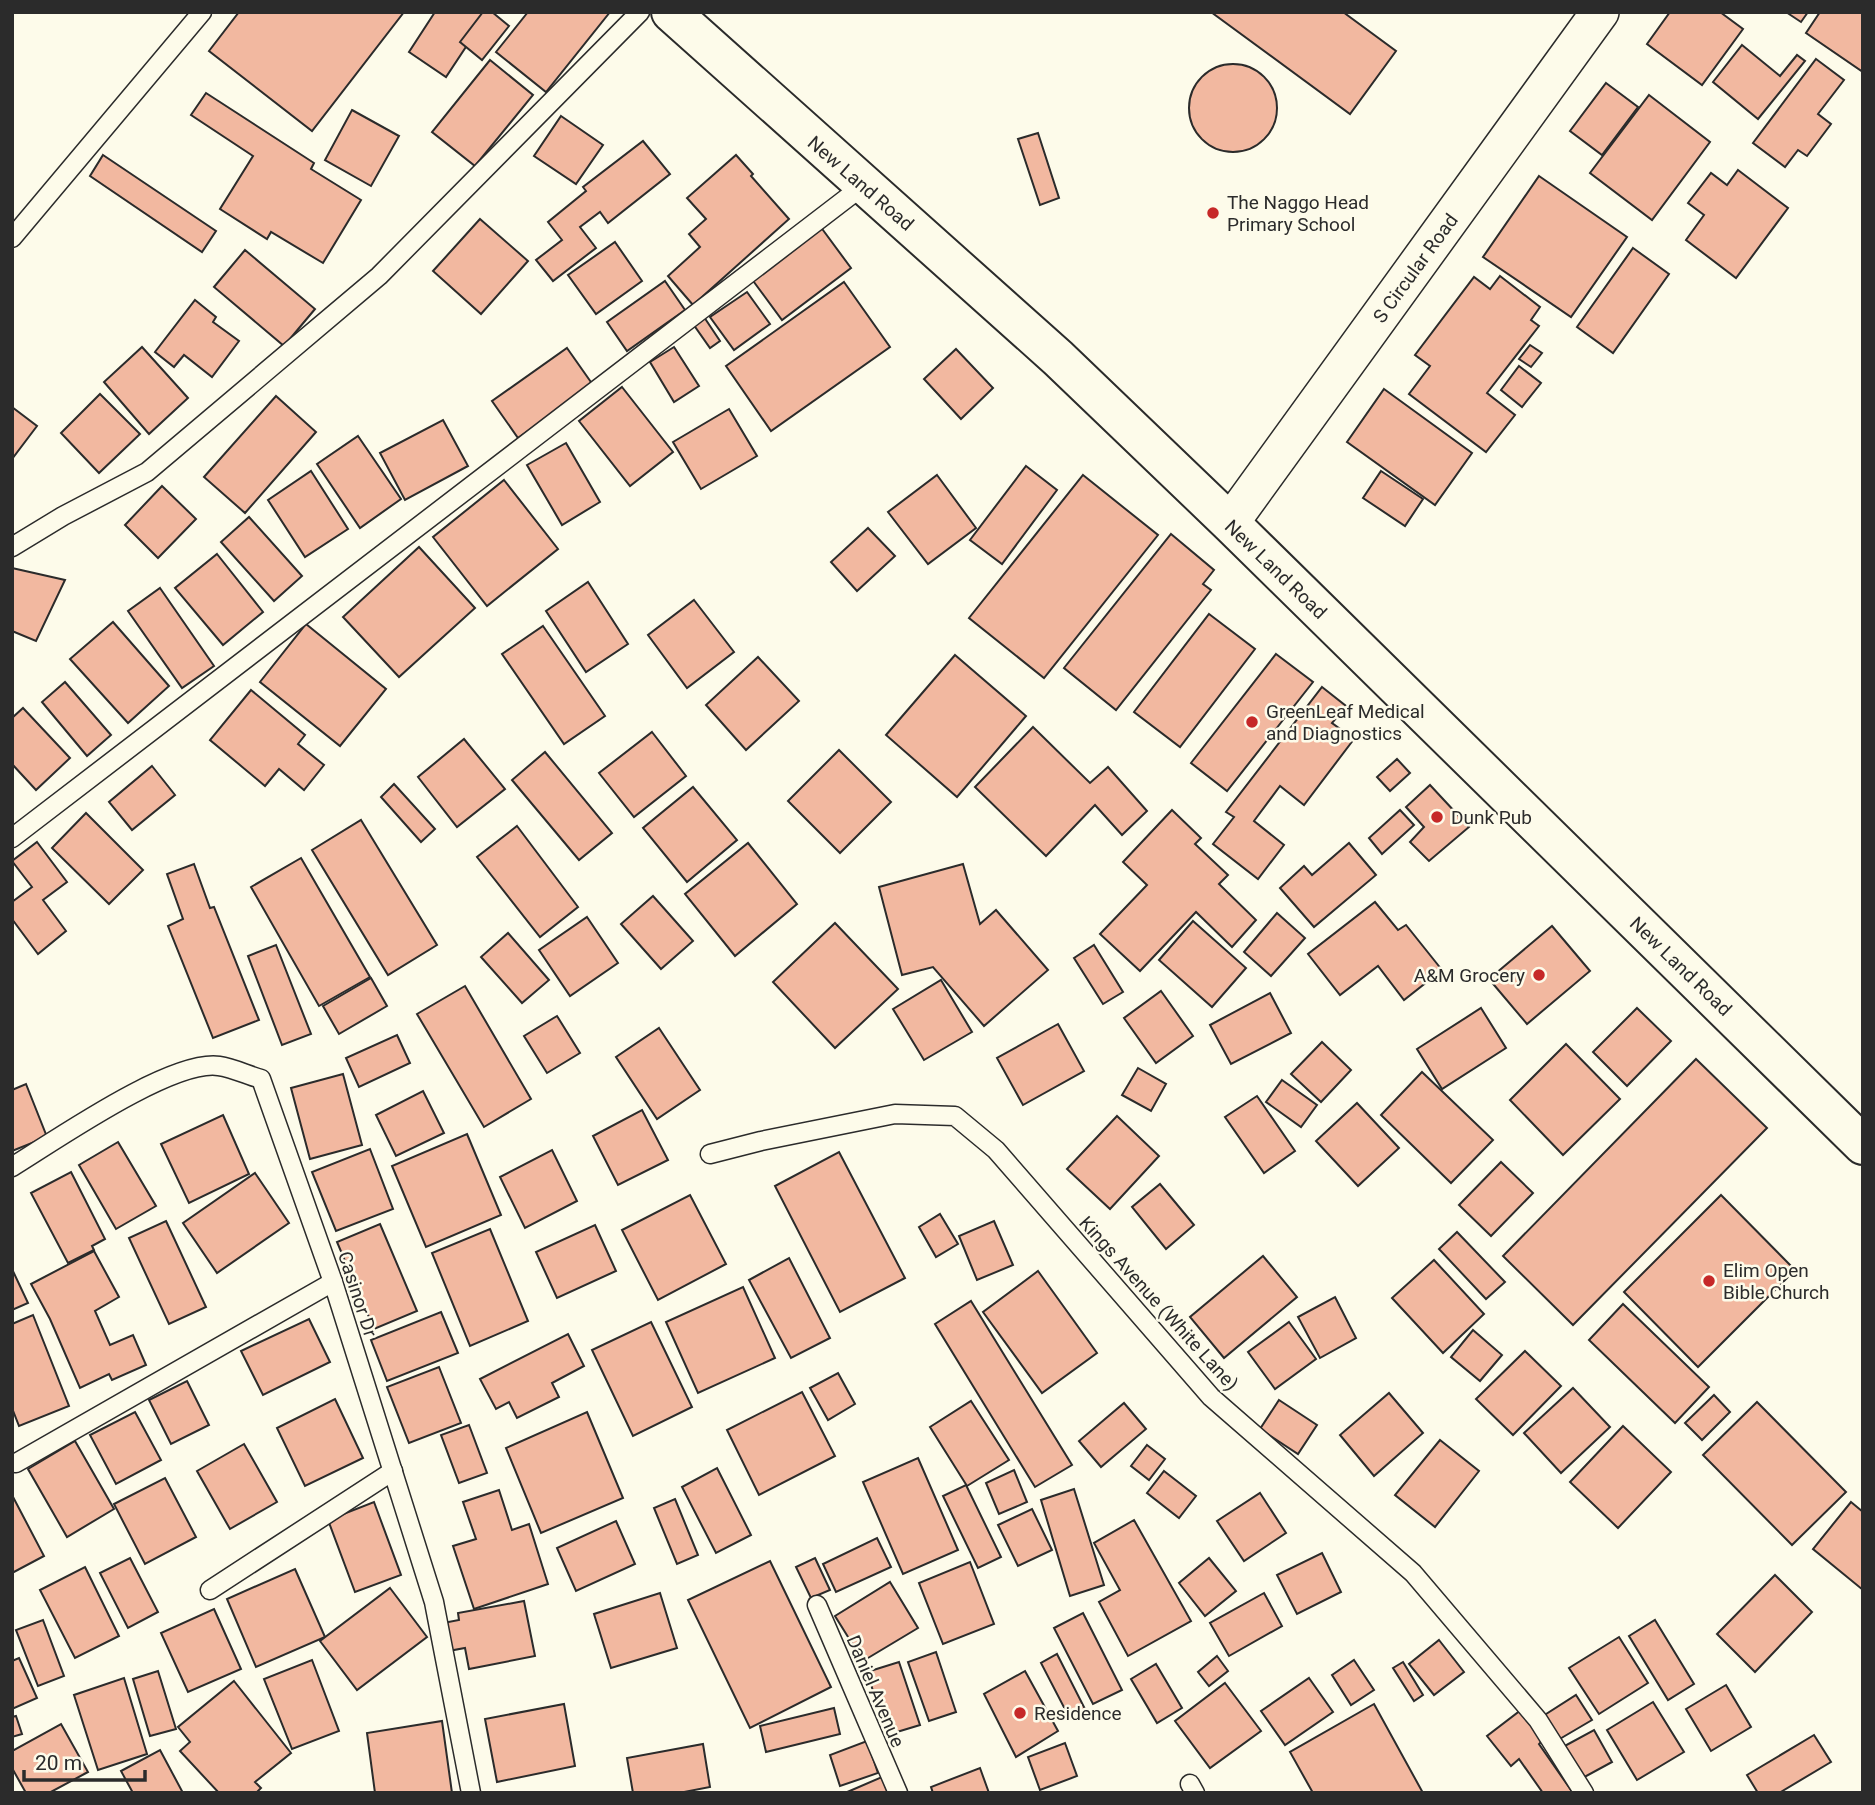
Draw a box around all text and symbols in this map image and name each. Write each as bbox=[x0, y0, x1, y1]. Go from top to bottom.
street label: New Land Road bbox=[803, 131, 918, 236]
place label: The Naggo Head Primary School bbox=[1227, 191, 1369, 236]
marker: The Naggo Head Primary School bbox=[1205, 205, 1221, 221]
street label: S Circular Road bbox=[1368, 209, 1463, 327]
street label: New Land Road bbox=[1220, 515, 1331, 624]
place label: GreenLeaf Medical and Diagnostics bbox=[1266, 700, 1425, 745]
marker: GreenLeaf Medical and Diagnostics bbox=[1244, 714, 1260, 730]
place label: Dunk Pub bbox=[1451, 806, 1532, 829]
marker: Dunk Pub bbox=[1429, 809, 1445, 825]
street label: New Land Road bbox=[1625, 912, 1736, 1021]
place label: A&M Grocery bbox=[1414, 964, 1525, 987]
marker: A&M Grocery bbox=[1531, 967, 1547, 983]
street label: Kings Avenue (White Lane) bbox=[1074, 1212, 1243, 1395]
street label: Casinor Dr bbox=[333, 1249, 382, 1340]
place label: Elim Open Bible Church bbox=[1723, 1259, 1830, 1304]
marker: Elim Open Bible Church bbox=[1701, 1273, 1717, 1289]
street label: Daniel Avenue bbox=[842, 1632, 909, 1751]
place label: Residence bbox=[1034, 1702, 1122, 1725]
marker: Residence bbox=[1012, 1705, 1028, 1721]
scale bar bbox=[24, 1738, 145, 1782]
text: 20 m bbox=[35, 1751, 82, 1775]

